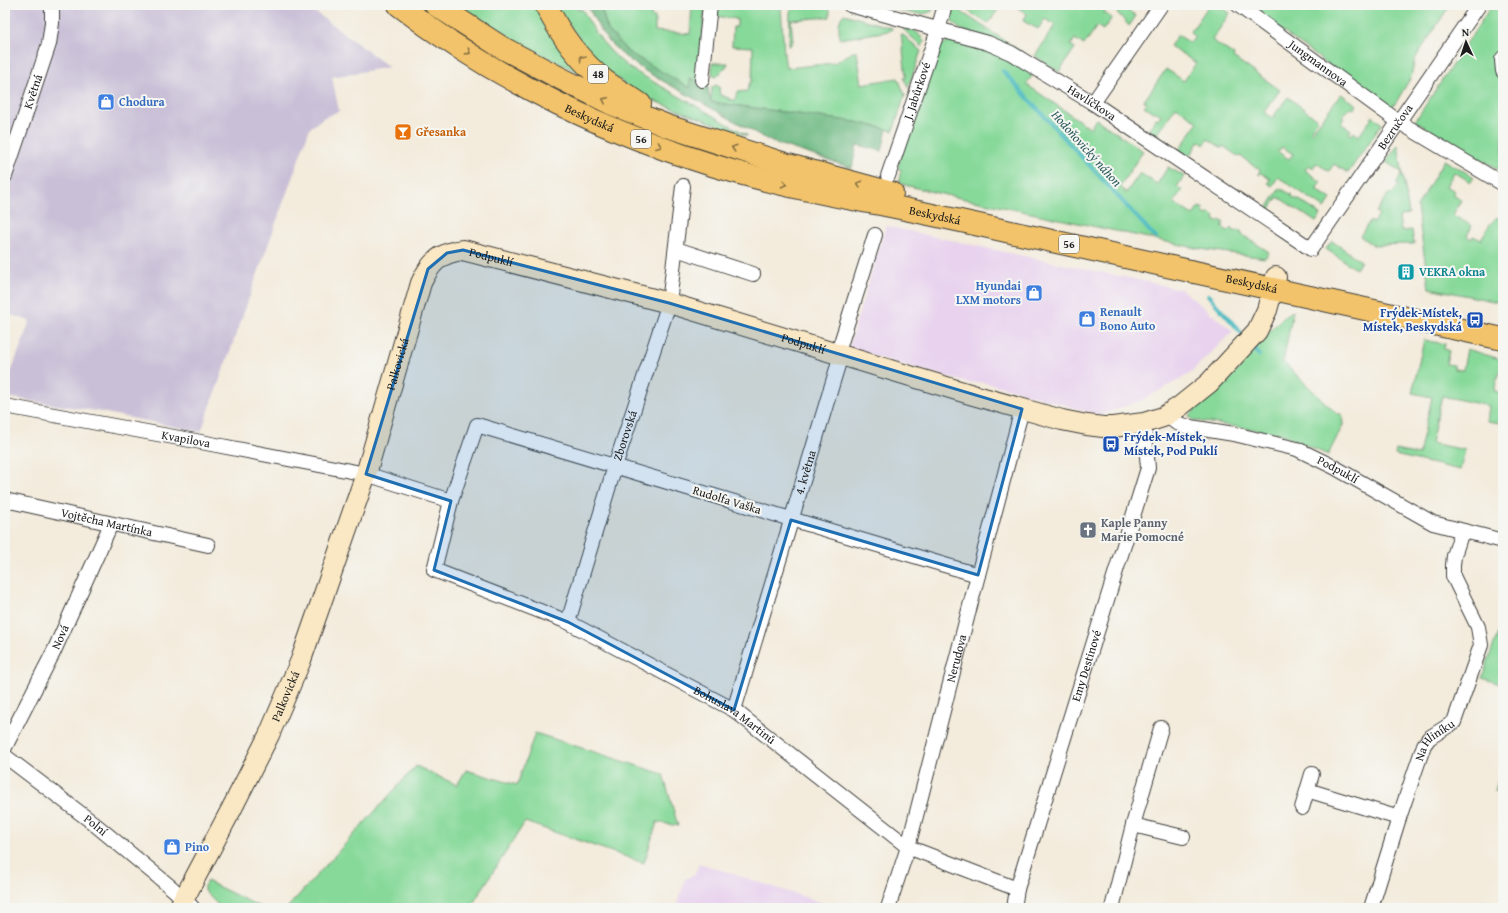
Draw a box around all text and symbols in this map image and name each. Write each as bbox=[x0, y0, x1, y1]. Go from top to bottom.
north arrow bbox=[1446, 22, 1486, 62]
text: N bbox=[1461, 24, 1470, 40]
street label: Jungmannova bbox=[1284, 34, 1352, 90]
one-way arrow bbox=[463, 48, 470, 55]
one-way arrow bbox=[579, 56, 586, 63]
street label: J. Jabůrkové bbox=[898, 59, 935, 124]
road number: 48 bbox=[588, 65, 608, 83]
street label: Květná bbox=[19, 72, 46, 111]
street label: Havlíčkova bbox=[1064, 80, 1120, 124]
shop icon: Chodura bbox=[96, 92, 116, 112]
place label: Chodura bbox=[119, 93, 165, 110]
one-way arrow bbox=[602, 97, 609, 105]
street label: Beskydská bbox=[562, 99, 617, 136]
street label: Bezručova bbox=[1373, 100, 1417, 153]
water label: Hodoňovický náhon bbox=[1046, 105, 1127, 191]
bar icon: Gřesanka bbox=[393, 122, 413, 142]
place label: Gřesanka bbox=[416, 123, 467, 140]
road number: 56 bbox=[631, 130, 651, 148]
one-way arrow bbox=[656, 142, 663, 150]
one-way arrow bbox=[731, 144, 738, 152]
one-way arrow bbox=[780, 180, 787, 188]
one-way arrow bbox=[855, 180, 862, 189]
street label: Beskydská bbox=[908, 201, 963, 229]
road number: 56 bbox=[1059, 235, 1079, 253]
street label: Podpuklí bbox=[467, 243, 516, 271]
building icon: VEKRA okna bbox=[1396, 262, 1416, 282]
place label: VEKRA okna bbox=[1419, 263, 1486, 280]
street label: Beskydská bbox=[1224, 269, 1279, 297]
place label: Hyundai LXM motors bbox=[956, 277, 1021, 308]
shop icon: Hyundai LXM motors bbox=[1024, 283, 1044, 303]
place label: Renault Bono Auto bbox=[1100, 303, 1156, 334]
place label: Frýdek-Místek, Místek, Beskydská bbox=[1363, 304, 1463, 335]
shop icon: Renault Bono Auto bbox=[1077, 309, 1097, 329]
bus stop icon: Frýdek-Místek, Místek, Beskydská bbox=[1465, 310, 1485, 330]
street label: Podpuklí bbox=[780, 329, 828, 358]
street label: Palkovická bbox=[382, 336, 413, 392]
street label: Zborovská bbox=[608, 408, 641, 463]
street label: Kvapilova bbox=[160, 426, 212, 452]
place label: Frýdek-Místek, Místek, Pod Puklí bbox=[1124, 428, 1218, 459]
bus stop icon: Frýdek-Místek, Místek, Pod Puklí bbox=[1101, 434, 1121, 454]
street label: 4. května bbox=[790, 448, 820, 497]
street label: Podpuklí bbox=[1314, 451, 1362, 488]
street label: Rudolfa Vaška bbox=[691, 481, 764, 518]
street label: Vojtěcha Martínka bbox=[59, 504, 154, 540]
place label: Kaple Panny Marie Pomocné bbox=[1101, 514, 1184, 545]
church icon: Kaple Panny Marie Pomocné bbox=[1078, 520, 1098, 540]
street label: Nová bbox=[47, 622, 73, 652]
street label: Emy Destinové bbox=[1067, 627, 1105, 704]
street label: Nerudova bbox=[942, 632, 970, 684]
street label: Palkovická bbox=[267, 668, 303, 724]
street label: Bohuslava Martinů bbox=[691, 681, 780, 748]
street label: Na Hliníku bbox=[1410, 715, 1458, 763]
street label: Polní bbox=[81, 810, 112, 840]
shop icon: Pino bbox=[162, 837, 182, 857]
place label: Pino bbox=[185, 838, 210, 855]

